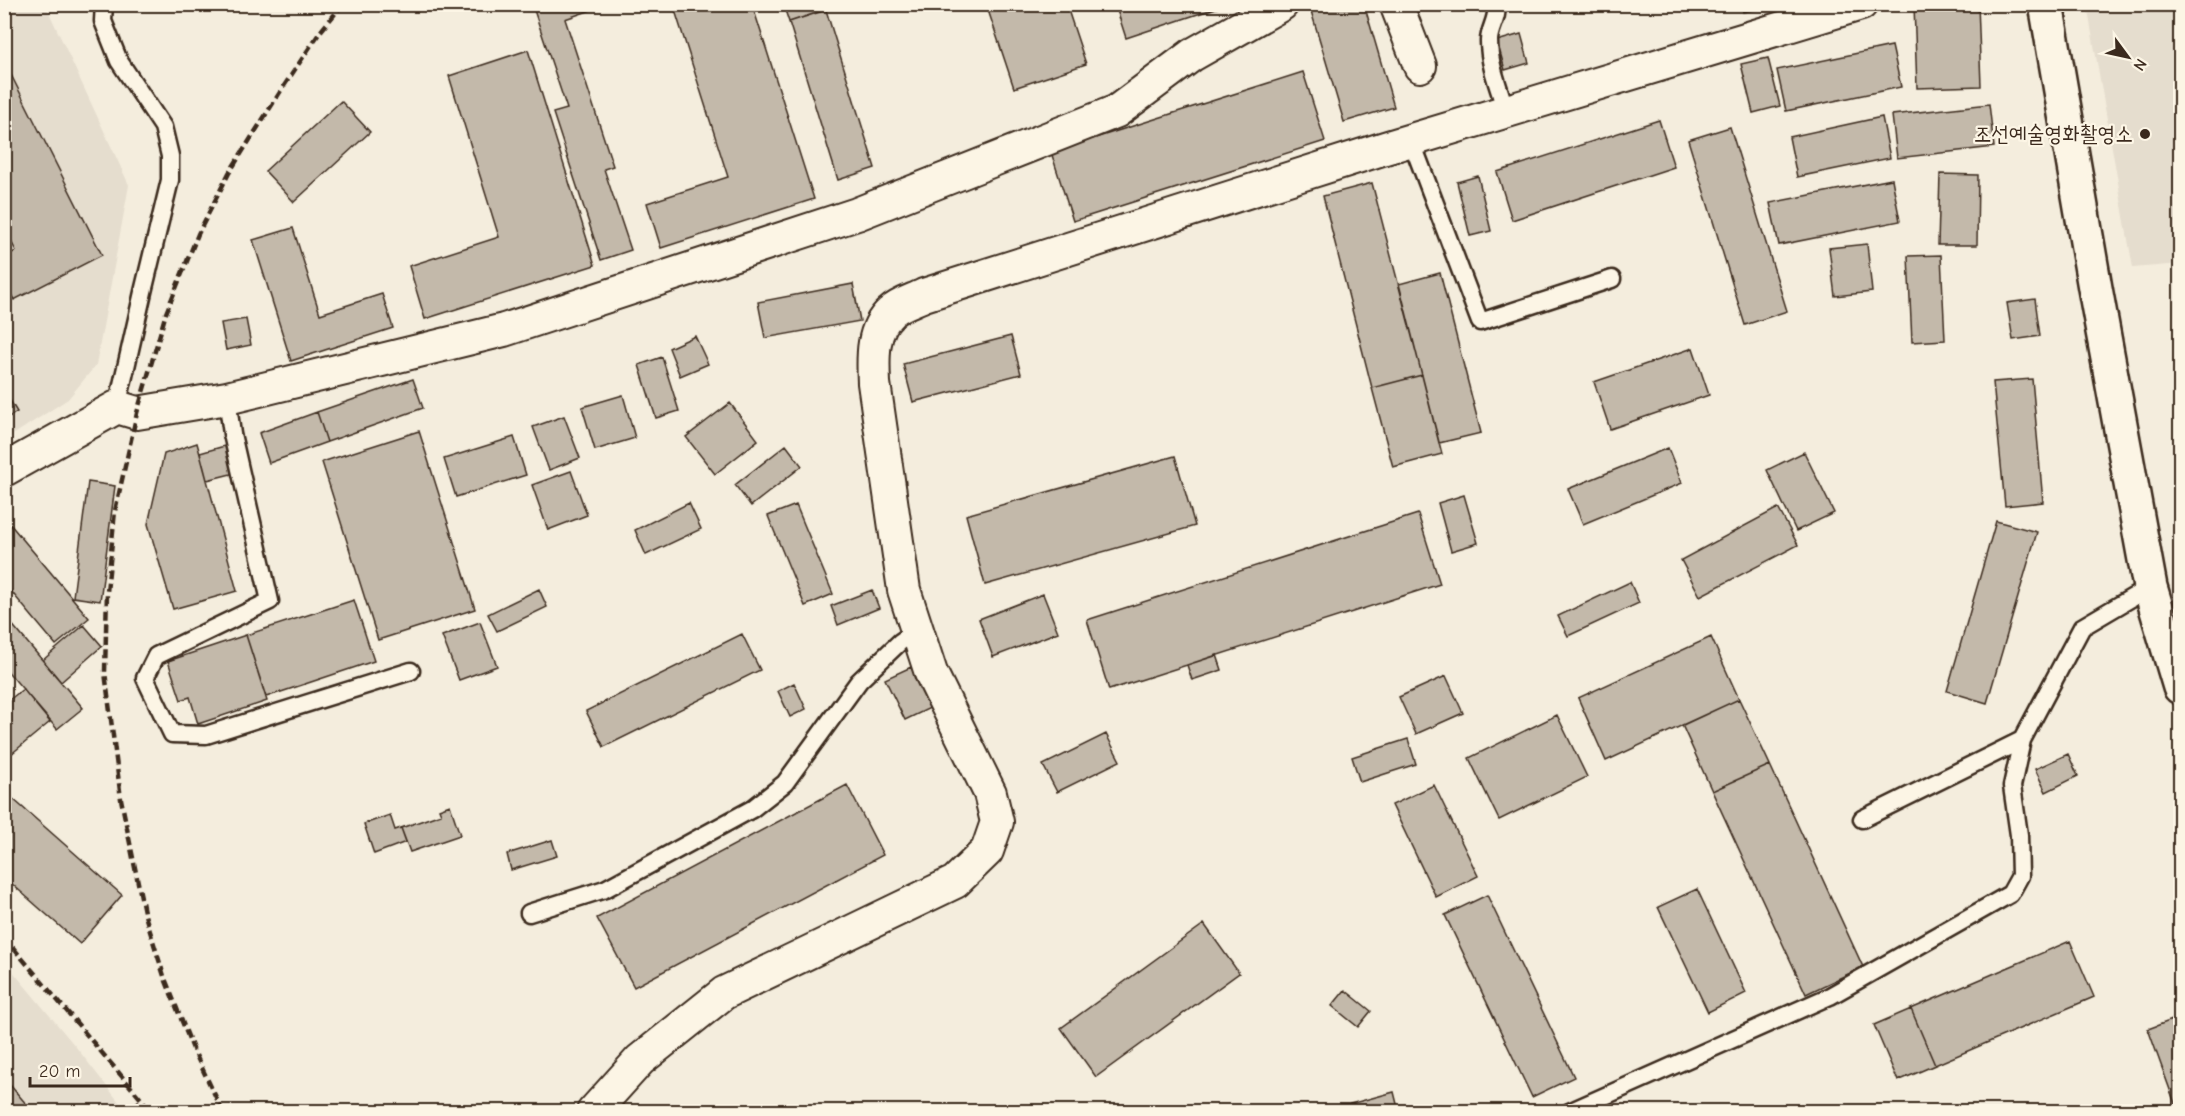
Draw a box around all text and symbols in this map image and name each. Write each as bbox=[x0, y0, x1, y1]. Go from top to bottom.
north arrow bbox=[2098, 27, 2158, 87]
text: N bbox=[2129, 55, 2150, 74]
place label: 조선예술영화촬영소 bbox=[1974, 121, 2133, 147]
marker: 조선예술영화촬영소 bbox=[2138, 127, 2152, 141]
scale bar bbox=[30, 1050, 130, 1088]
text: 20 m bbox=[39, 1061, 80, 1082]

